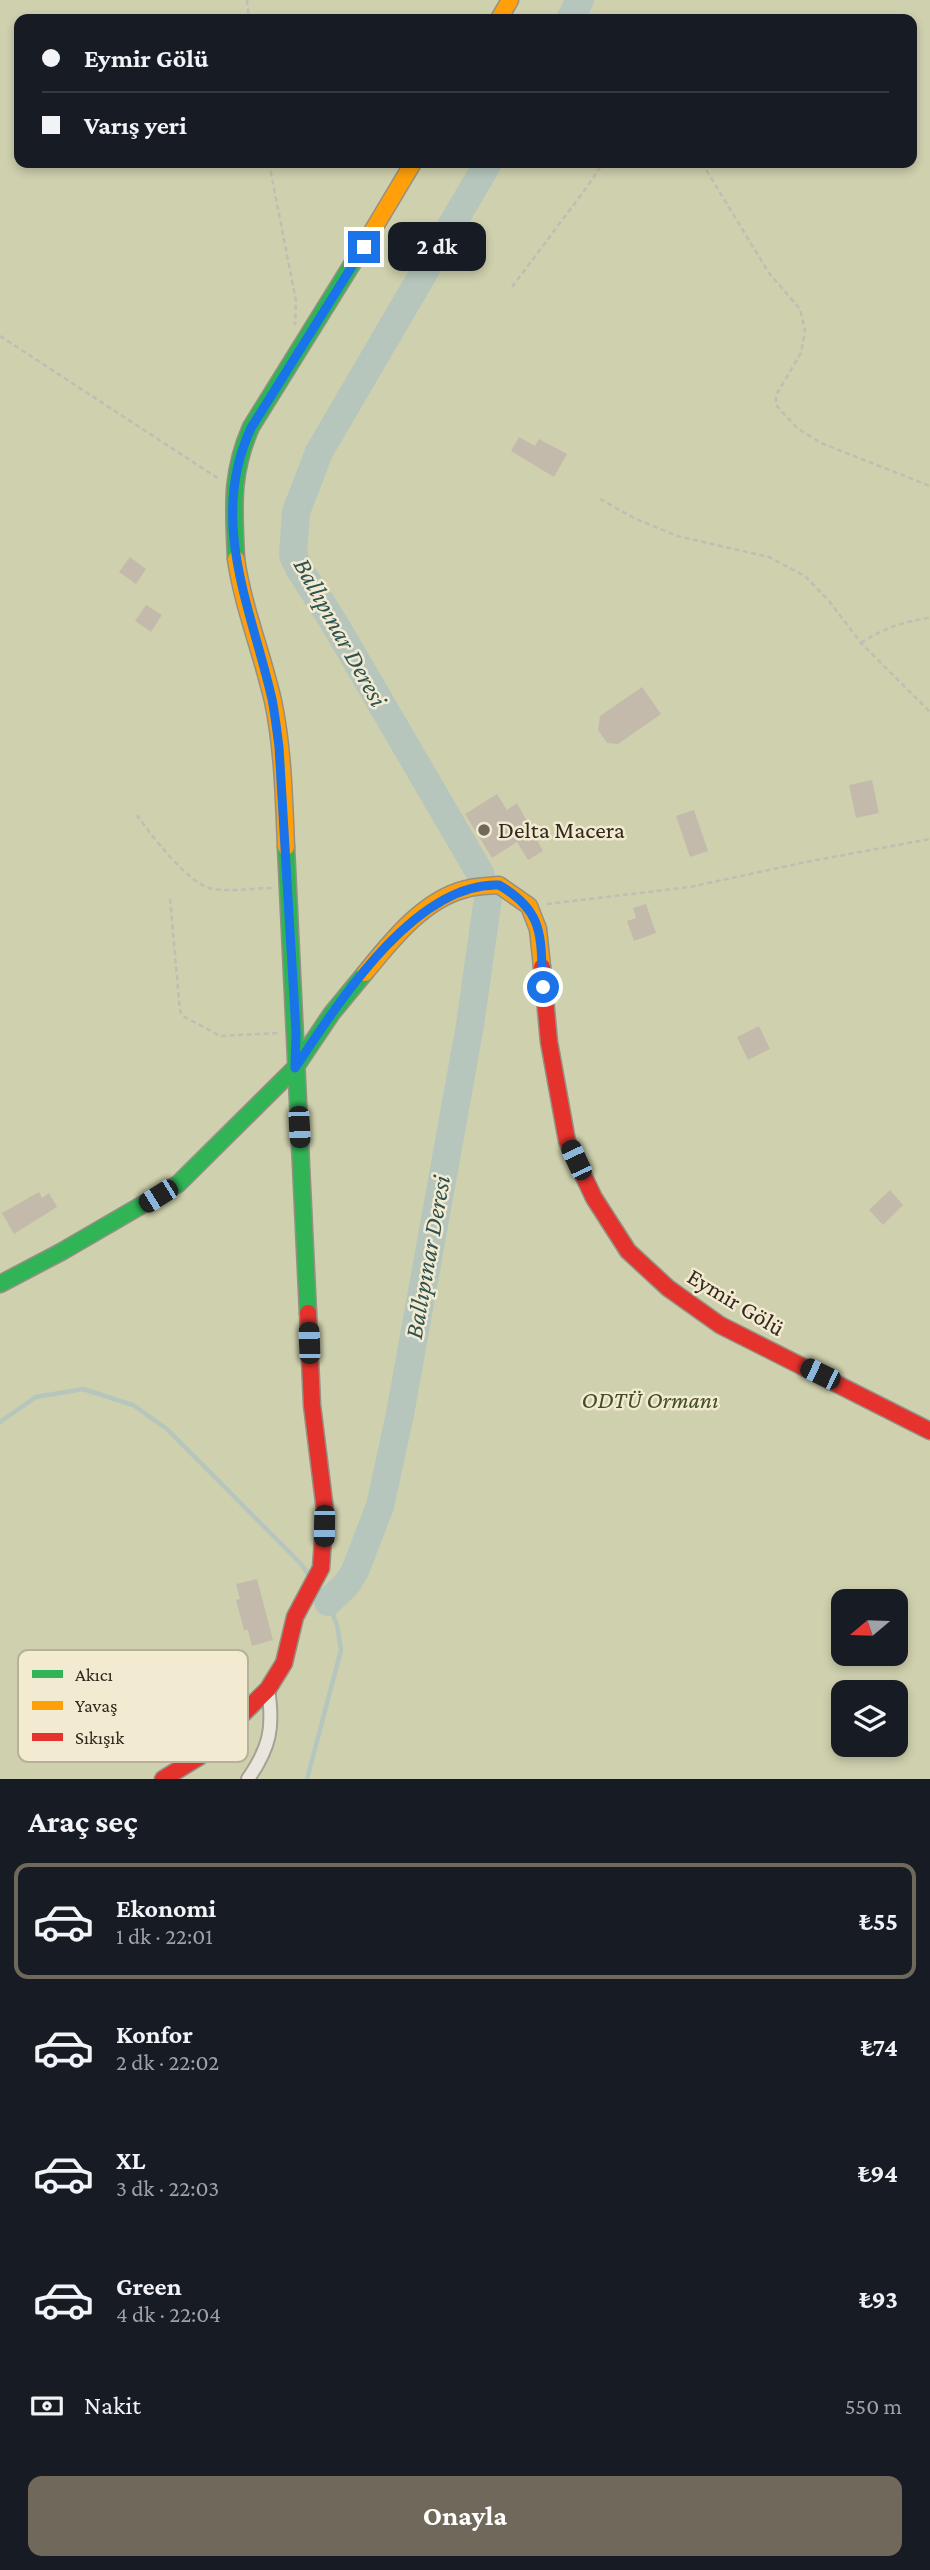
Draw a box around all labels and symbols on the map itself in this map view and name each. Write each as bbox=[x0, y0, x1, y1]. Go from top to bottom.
callout: 2 dk bbox=[388, 222, 486, 272]
route end bbox=[348, 231, 380, 263]
water label: Ballıpınar Deresi bbox=[288, 553, 393, 712]
place label: Delta Macera bbox=[498, 816, 625, 843]
marker: Delta Macera bbox=[476, 822, 492, 838]
route start bbox=[527, 971, 559, 1003]
car bbox=[288, 1105, 311, 1149]
car bbox=[558, 1137, 595, 1183]
water label: Ballıpınar Deresi bbox=[399, 1173, 456, 1341]
car bbox=[135, 1176, 182, 1216]
street label: Eymir Gölü bbox=[683, 1262, 790, 1341]
car bbox=[298, 1322, 321, 1364]
car bbox=[797, 1355, 844, 1393]
park label: ODTÜ Ormanı bbox=[582, 1386, 718, 1413]
car bbox=[314, 1505, 335, 1547]
north arrow bbox=[831, 1589, 908, 1666]
legend bbox=[18, 1650, 248, 1762]
text: Akıcı bbox=[75, 1664, 113, 1685]
text: Yavaş bbox=[75, 1695, 117, 1716]
text: Sıkışık bbox=[75, 1727, 125, 1748]

